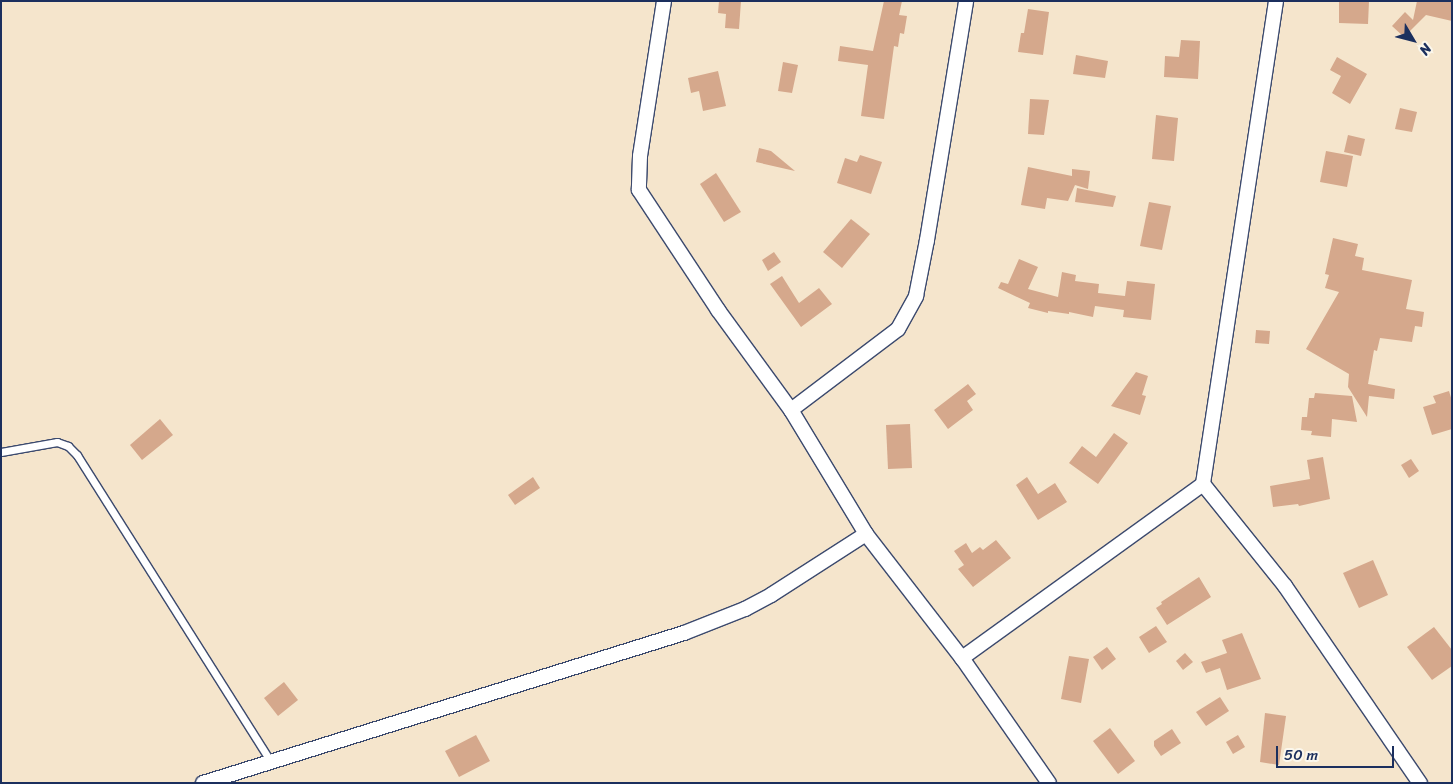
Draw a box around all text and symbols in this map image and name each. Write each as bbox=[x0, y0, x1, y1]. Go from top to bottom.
north arrow bbox=[1388, 15, 1438, 65]
text: N bbox=[1412, 38, 1438, 61]
scale bar bbox=[1278, 736, 1396, 768]
text: 50 m bbox=[1284, 742, 1318, 768]

